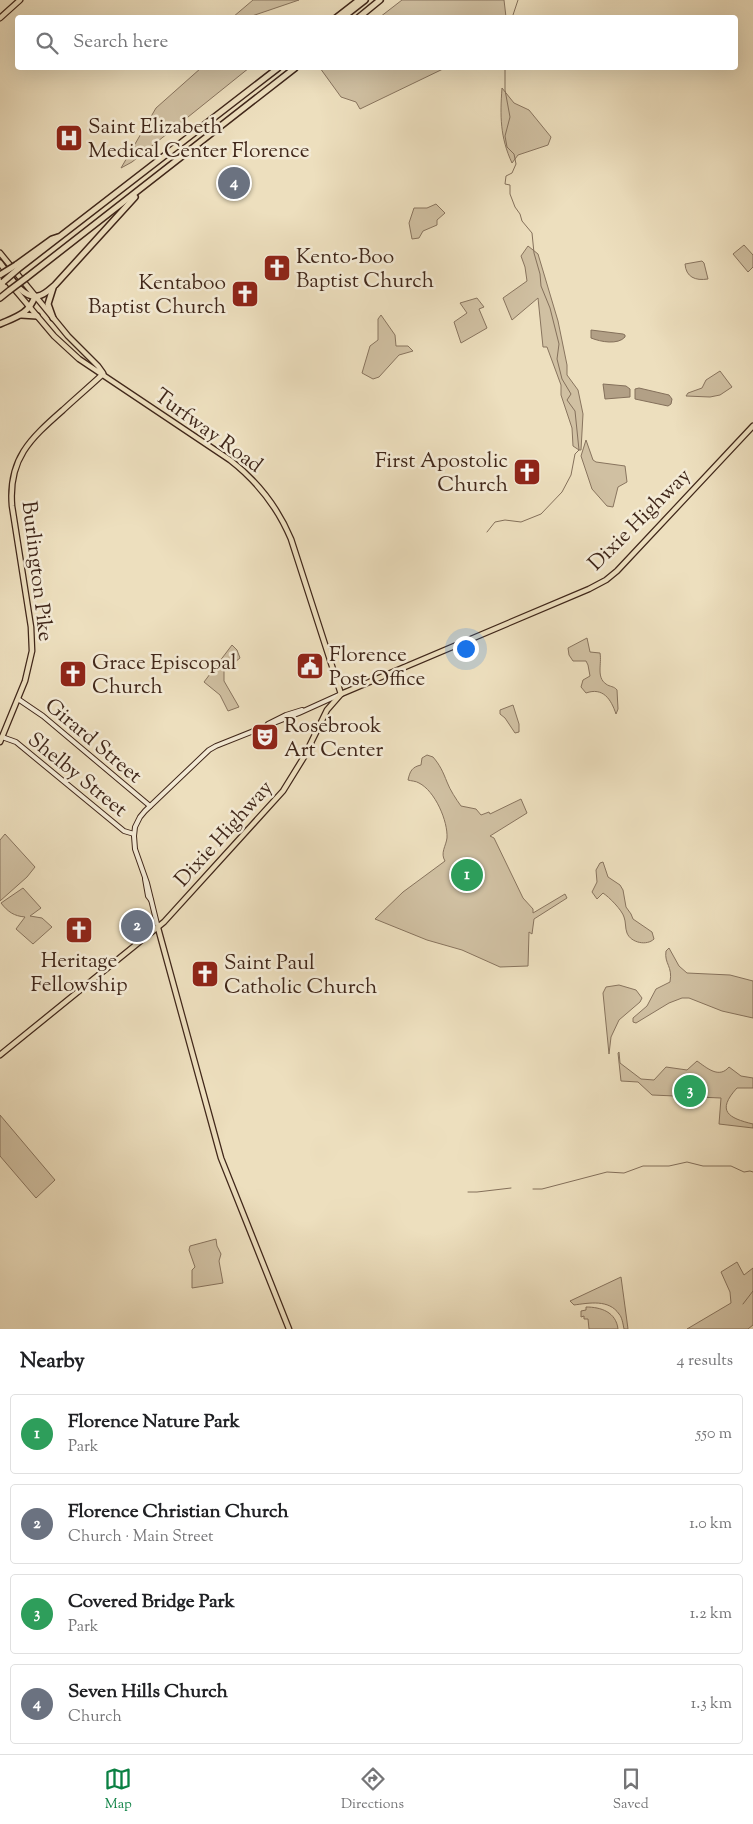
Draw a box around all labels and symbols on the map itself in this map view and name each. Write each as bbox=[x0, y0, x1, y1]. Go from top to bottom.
place label: Saint Elizabeth Medical Center Florence bbox=[88, 113, 310, 167]
hospital icon: Saint Elizabeth Medical Center Florence bbox=[54, 123, 84, 153]
pin: 4 bbox=[218, 164, 250, 202]
place label: Kento-Boo Baptist Church bbox=[296, 243, 434, 297]
church icon: Kento-Boo Baptist Church bbox=[262, 253, 292, 283]
place label: Kentaboo Baptist Church bbox=[88, 269, 226, 323]
church icon: Kentaboo Baptist Church bbox=[230, 279, 260, 309]
street label: Turfway Road bbox=[147, 382, 268, 481]
place label: First Apostolic Church bbox=[375, 447, 508, 501]
church icon: First Apostolic Church bbox=[512, 457, 542, 487]
street label: Dixie Highway bbox=[582, 462, 699, 579]
street label: Burlington Pike bbox=[13, 499, 60, 643]
your location bbox=[453, 636, 479, 662]
place label: Florence Post Office bbox=[329, 641, 425, 695]
place label: Grace Episcopal Church bbox=[92, 649, 237, 703]
public building icon: Florence Post Office bbox=[295, 651, 325, 681]
church icon: Grace Episcopal Church bbox=[58, 659, 88, 689]
street label: Girard Street bbox=[38, 692, 148, 791]
place label: Rosebrook Art Center bbox=[284, 712, 383, 766]
theatre icon: Rosebrook Art Center bbox=[250, 722, 280, 752]
street label: Shelby Street bbox=[21, 726, 133, 825]
street label: Dixie Highway bbox=[168, 774, 281, 894]
pin: 1 bbox=[451, 856, 483, 894]
pin: 2 bbox=[121, 907, 153, 945]
church icon: Heritage Fellowship bbox=[64, 915, 94, 945]
place label: Heritage Fellowship bbox=[30, 947, 128, 1001]
place label: Saint Paul Catholic Church bbox=[224, 949, 377, 1003]
church icon: Saint Paul Catholic Church bbox=[190, 959, 220, 989]
pin: 3 bbox=[674, 1072, 706, 1110]

